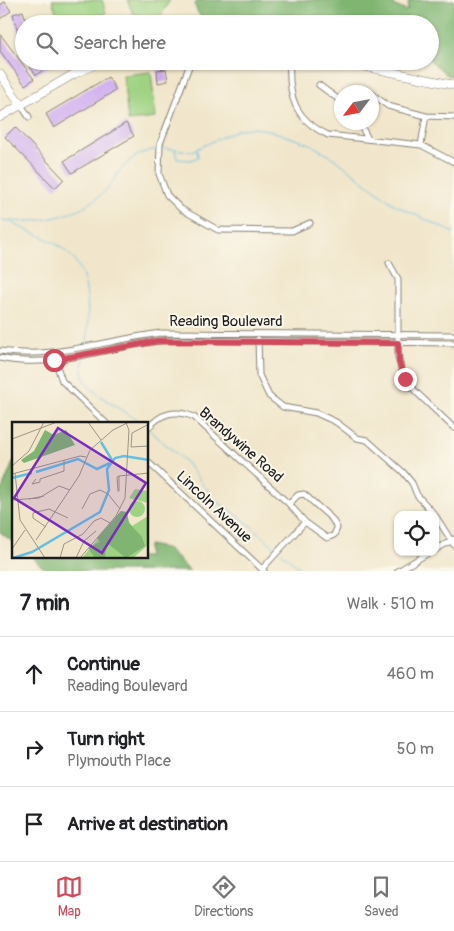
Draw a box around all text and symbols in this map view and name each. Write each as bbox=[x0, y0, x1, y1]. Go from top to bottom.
search box bbox=[15, 15, 439, 70]
icon: search bbox=[33, 29, 61, 57]
text: Search here bbox=[73, 31, 166, 55]
north arrow bbox=[334, 85, 379, 130]
street label: Reading Boulevard bbox=[169, 312, 283, 331]
route start bbox=[43, 349, 66, 372]
route end bbox=[394, 368, 417, 391]
street label: Brandywine Road bbox=[195, 403, 287, 487]
inset map bbox=[12, 422, 149, 558]
street label: Lincoln Avenue bbox=[172, 467, 256, 547]
map controls bbox=[394, 511, 439, 556]
button: locate bbox=[394, 511, 439, 556]
text: 7 min bbox=[20, 590, 70, 617]
text: Walk · 510 m bbox=[347, 594, 434, 614]
text: Continue bbox=[67, 652, 140, 676]
icon: ahead bbox=[20, 660, 48, 688]
text: 460 m bbox=[387, 664, 434, 684]
text: Reading Boulevard bbox=[67, 676, 188, 696]
text: Turn right bbox=[67, 727, 145, 751]
icon: right bbox=[20, 735, 48, 763]
text: 50 m bbox=[397, 739, 434, 759]
text: Plymouth Place bbox=[67, 751, 171, 771]
icon: arrive bbox=[20, 810, 48, 838]
text: Arrive at destination bbox=[67, 812, 228, 836]
tab: Map bbox=[55, 873, 83, 920]
tab: Directions bbox=[194, 873, 253, 920]
tab: Saved bbox=[364, 873, 399, 920]

